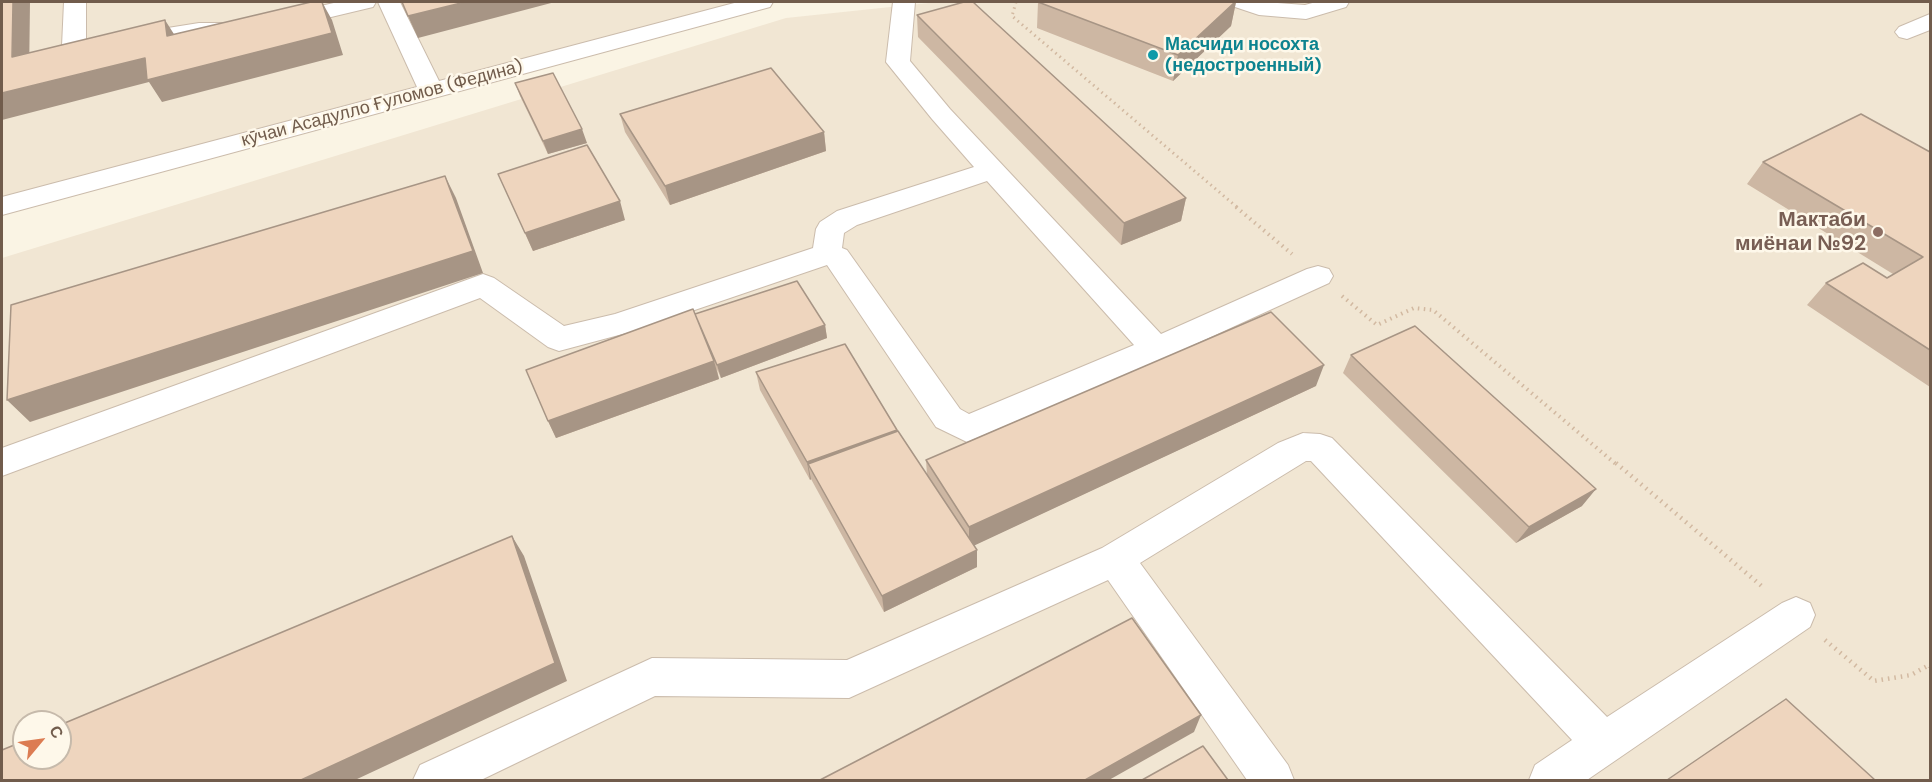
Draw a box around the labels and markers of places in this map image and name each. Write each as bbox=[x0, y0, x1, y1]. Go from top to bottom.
place label: Масчиди носохта (недостроенный) bbox=[1165, 34, 1322, 76]
marker: Масчиди носохта (недостроенный) bbox=[1146, 48, 1160, 62]
place label: Мактаби миёнаи №92 bbox=[1735, 207, 1866, 257]
marker: Мактаби миёнаи №92 bbox=[1871, 225, 1885, 239]

